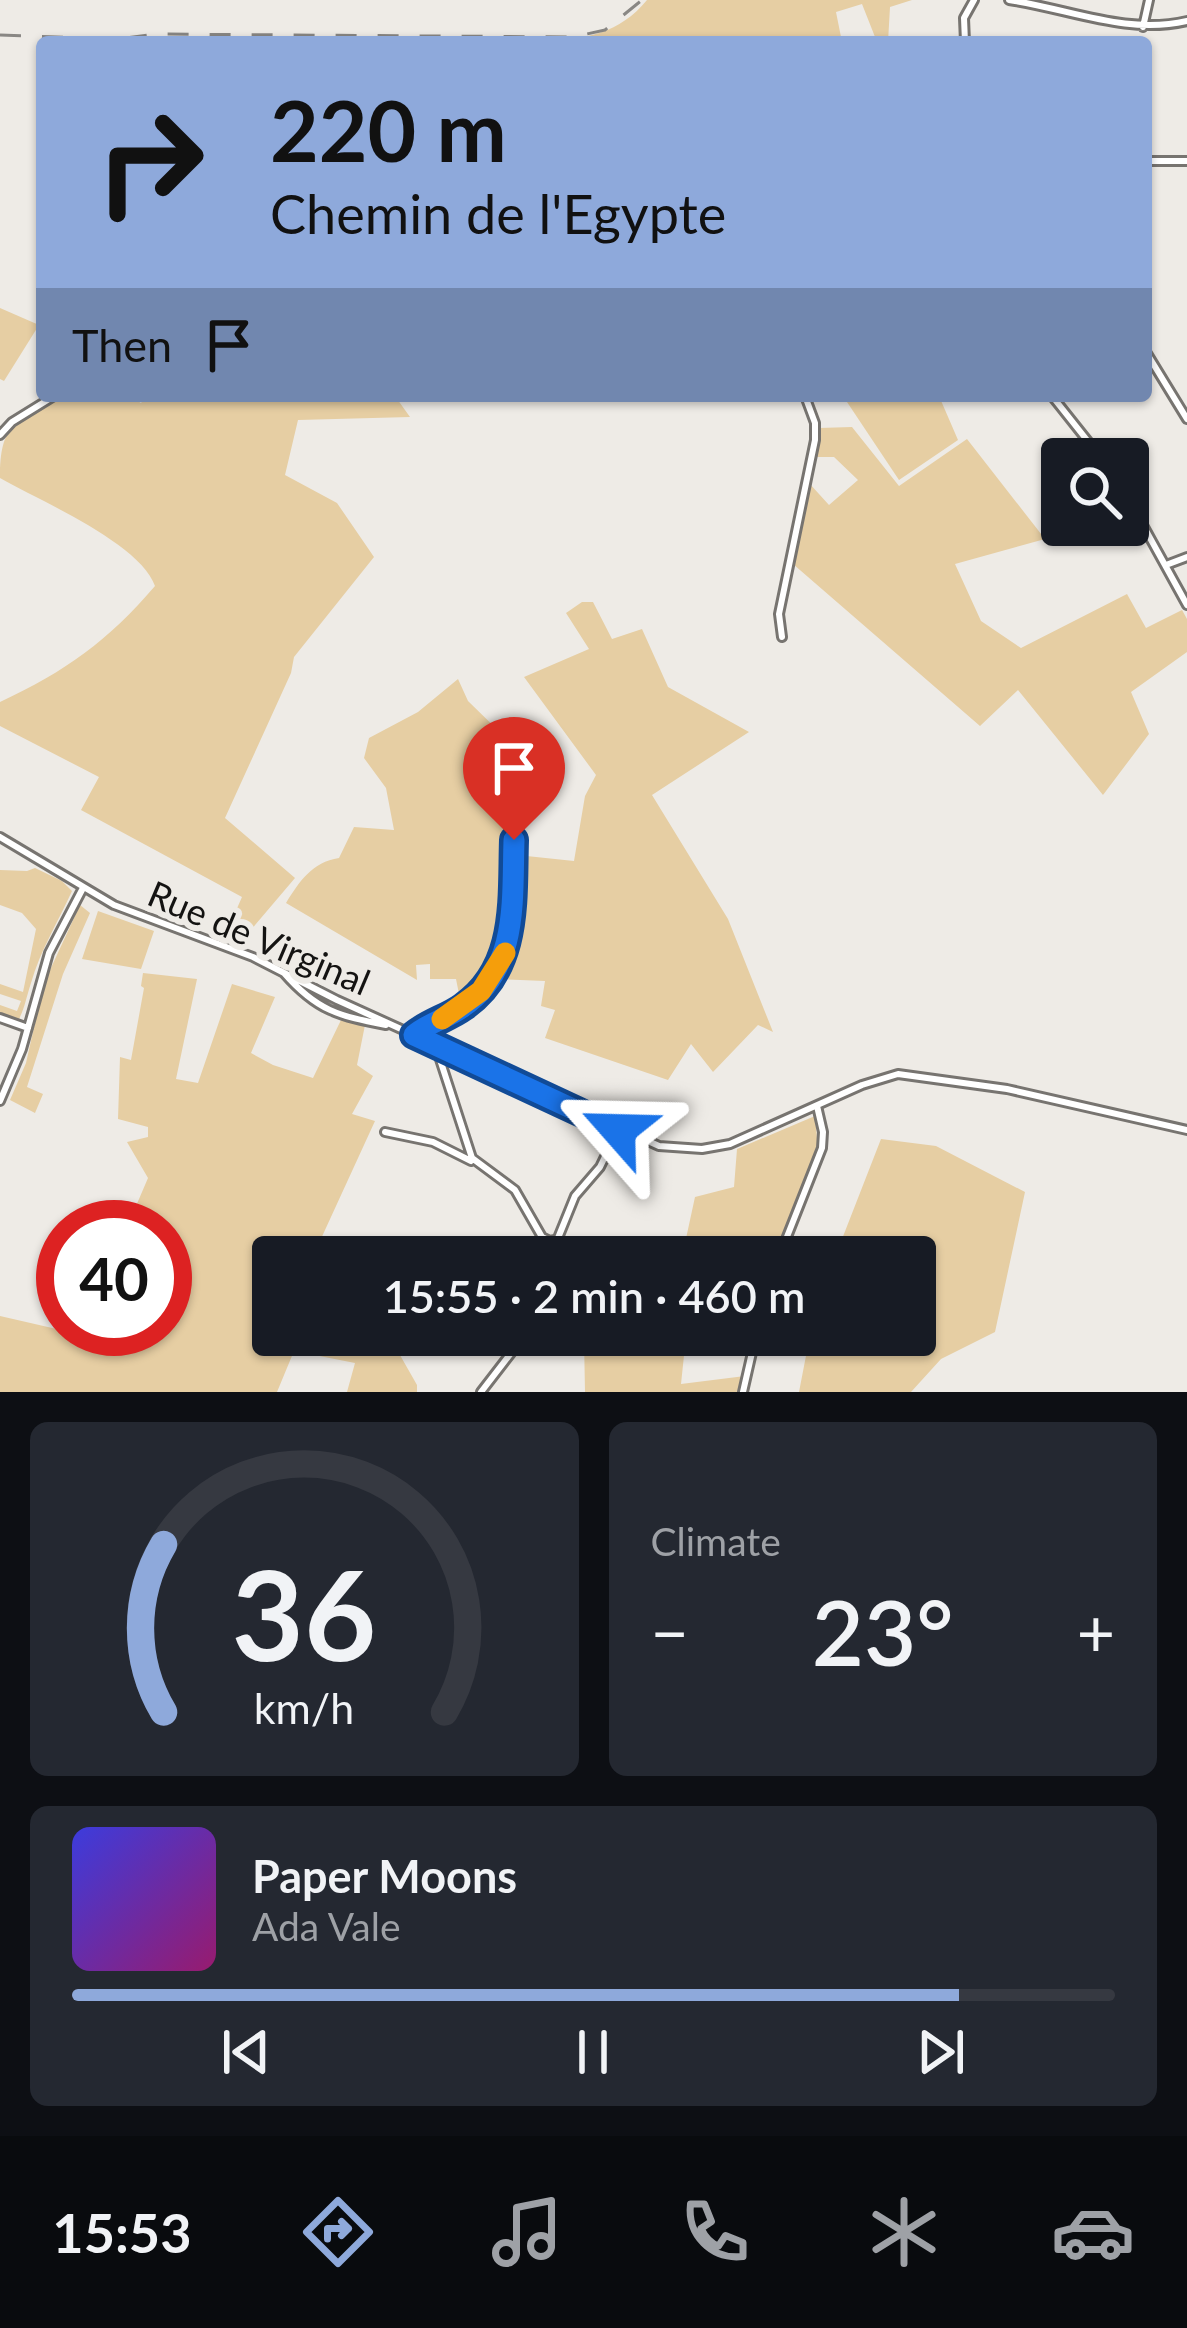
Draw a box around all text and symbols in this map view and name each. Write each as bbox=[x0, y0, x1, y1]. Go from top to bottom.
text: 220 m bbox=[270, 79, 507, 180]
icon: right bbox=[72, 84, 228, 240]
text: Chemin de l'Egypte bbox=[270, 181, 726, 246]
icon: arrive bbox=[196, 312, 262, 378]
text: Then bbox=[72, 318, 172, 372]
map controls bbox=[1041, 438, 1149, 546]
button: search bbox=[1041, 438, 1149, 546]
pin bbox=[463, 717, 565, 840]
icon: arrive bbox=[481, 735, 547, 801]
street label: Rue de Virginal bbox=[142, 871, 377, 1004]
position arrow bbox=[555, 1067, 681, 1193]
speed limit sign: 40 bbox=[36, 1200, 192, 1356]
text: 15:55 · 2 min · 460 m bbox=[383, 1269, 805, 1323]
text: Climate bbox=[651, 1518, 781, 1564]
text: 36 bbox=[232, 1538, 377, 1688]
text: 23° bbox=[812, 1577, 954, 1685]
text: − bbox=[651, 1592, 689, 1671]
text: + bbox=[1077, 1592, 1115, 1671]
text: km/h bbox=[254, 1682, 354, 1733]
text: Paper Moons bbox=[252, 1849, 517, 1903]
text: Ada Vale bbox=[252, 1903, 401, 1949]
icon: previous bbox=[213, 2019, 279, 2085]
icon: pause bbox=[560, 2019, 626, 2085]
icon: next bbox=[908, 2019, 974, 2085]
icon: directions bbox=[296, 2190, 380, 2274]
icon: music bbox=[485, 2190, 569, 2274]
icon: phone bbox=[673, 2190, 757, 2274]
icon: climate bbox=[862, 2190, 946, 2274]
icon: car bbox=[1051, 2190, 1135, 2274]
text: 15:53 bbox=[52, 2200, 192, 2265]

